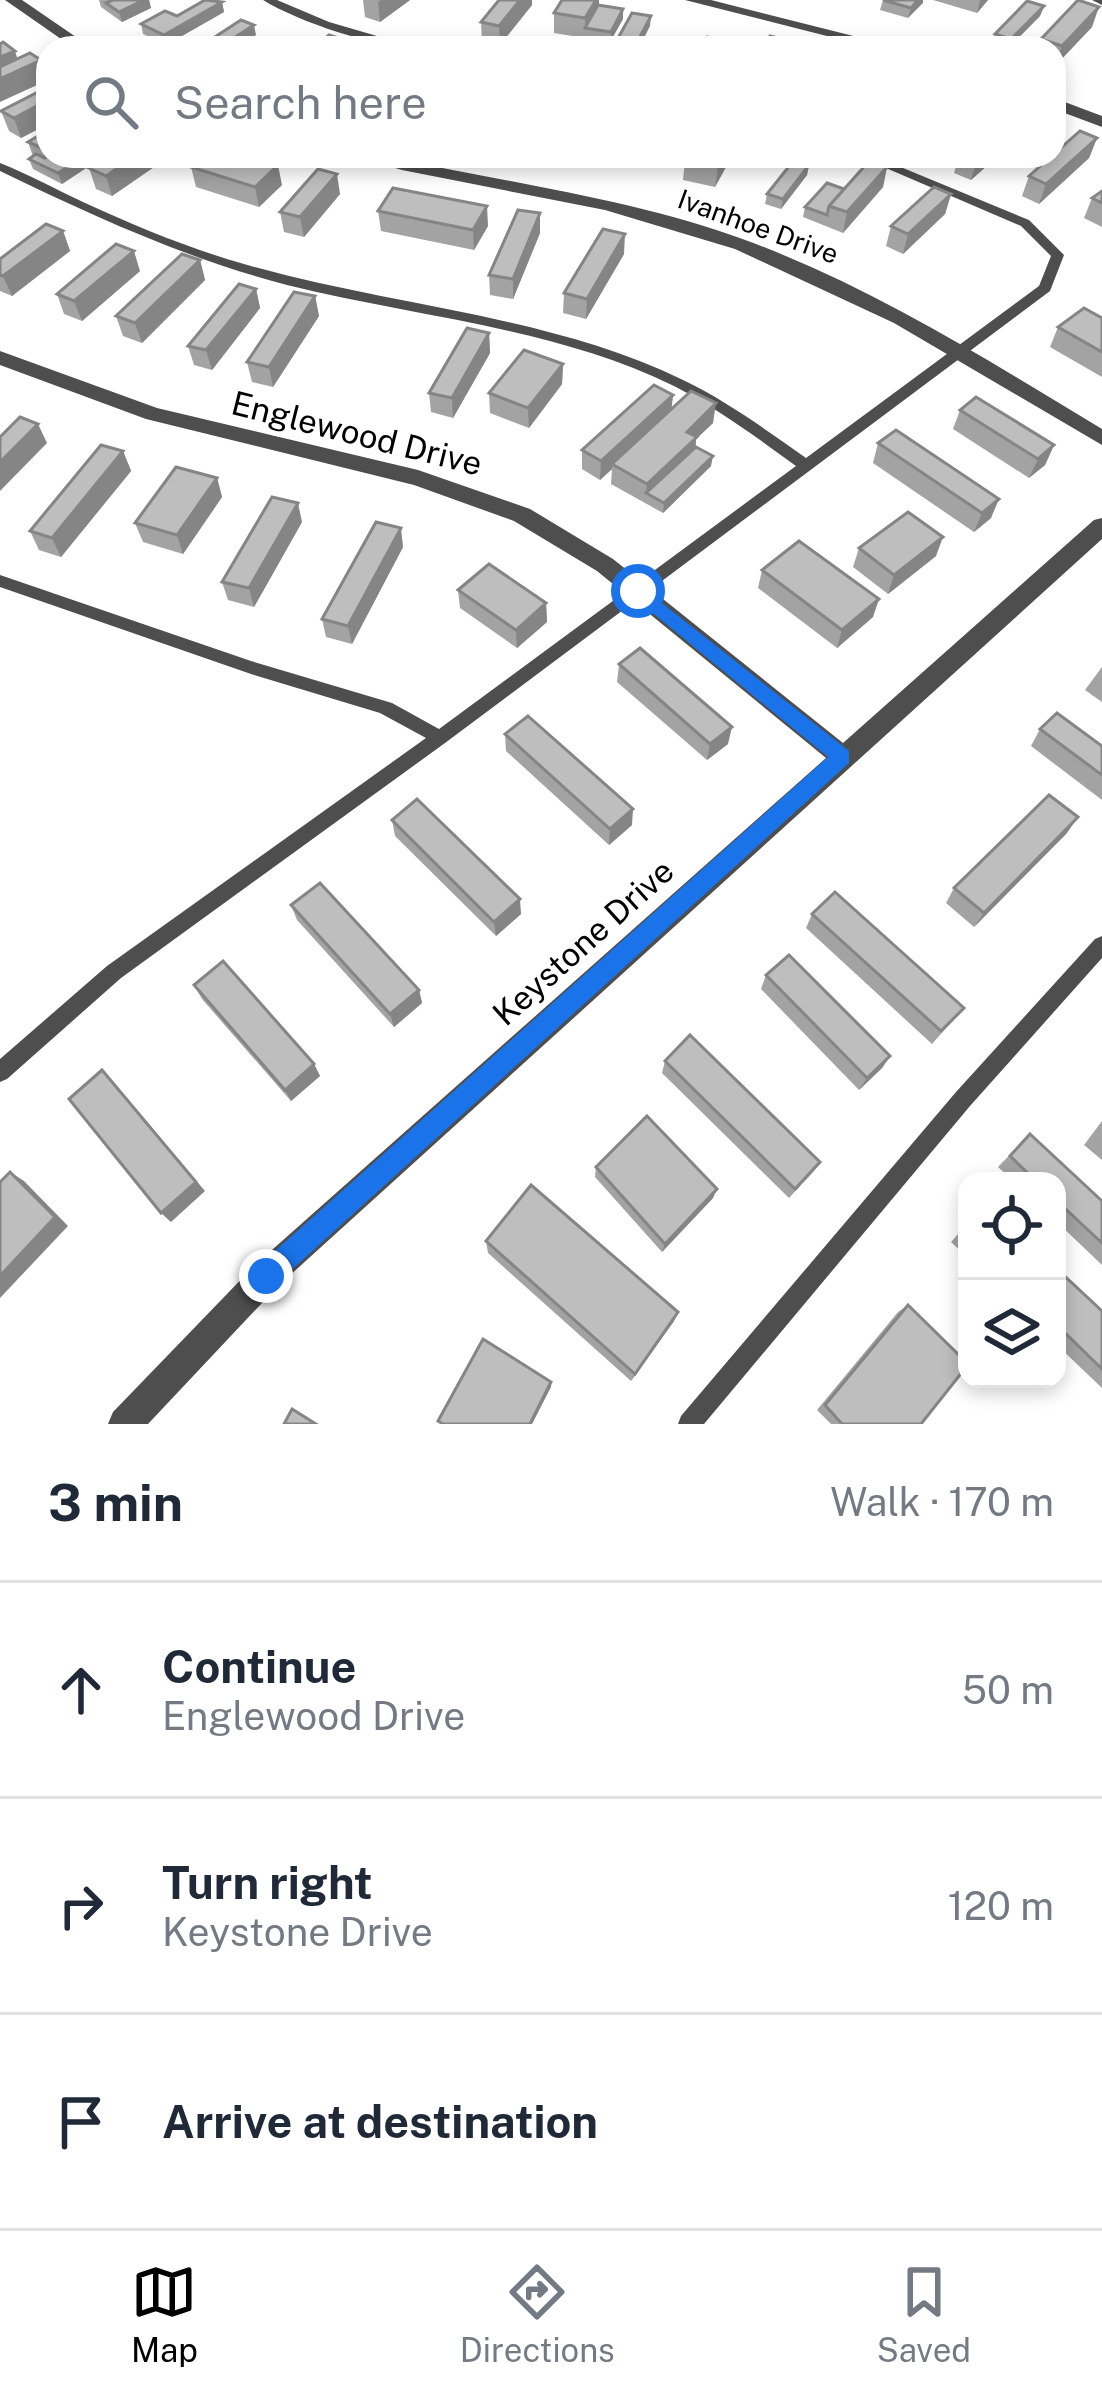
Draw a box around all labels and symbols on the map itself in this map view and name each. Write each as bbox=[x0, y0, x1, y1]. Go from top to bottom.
street label: Ivanhoe Drive bbox=[674, 182, 843, 270]
street label: Englewood Drive bbox=[228, 384, 486, 482]
route start bbox=[611, 564, 665, 618]
street label: Keystone Drive bbox=[485, 851, 681, 1033]
route end bbox=[239, 1249, 293, 1303]

